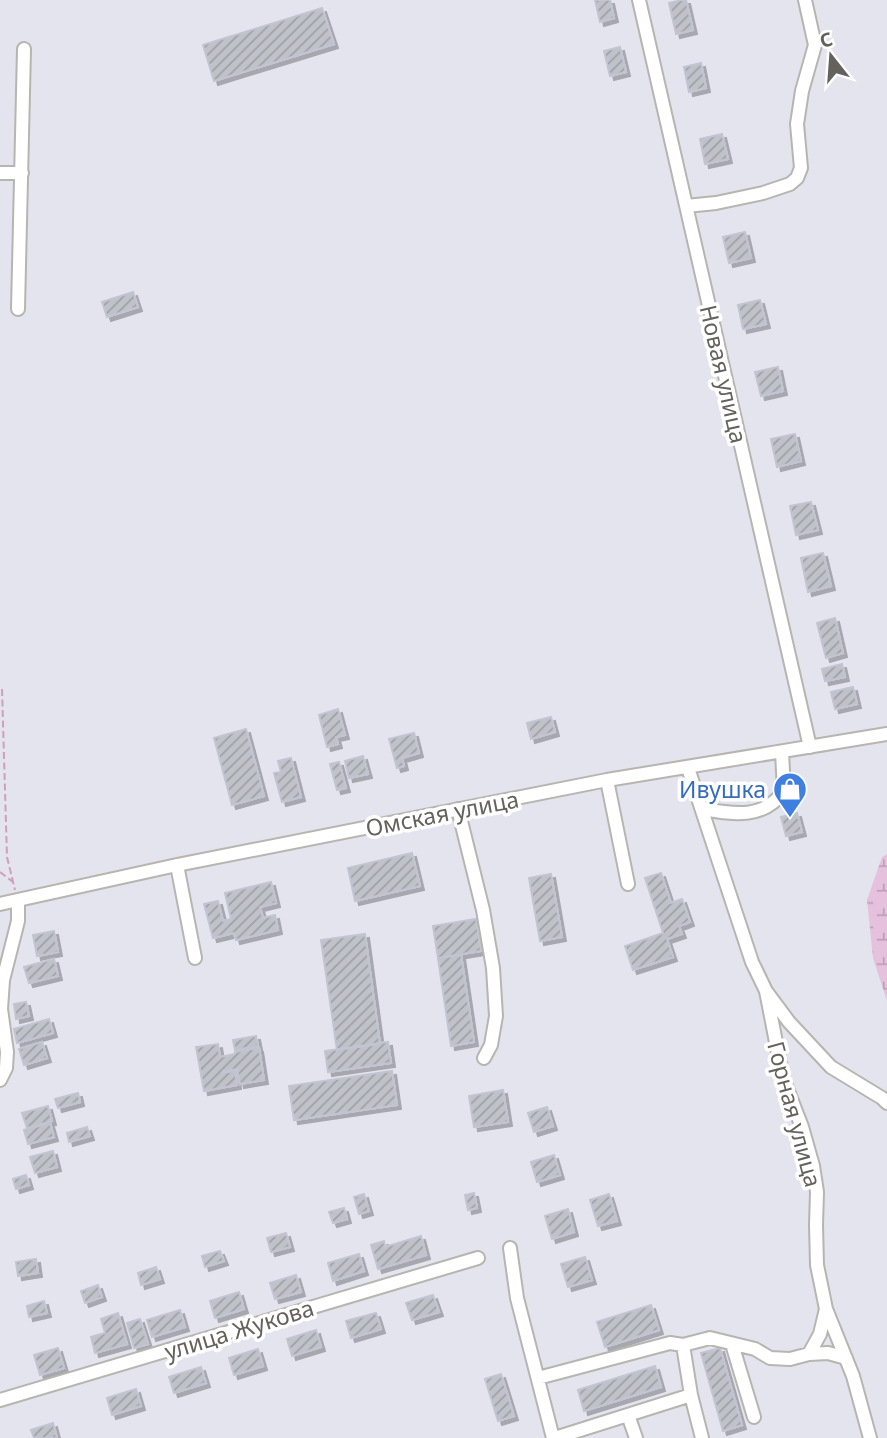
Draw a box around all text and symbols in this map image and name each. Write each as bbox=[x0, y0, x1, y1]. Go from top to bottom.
north arrow bbox=[796, 21, 866, 91]
text: С bbox=[816, 26, 836, 54]
street label: Новая улица bbox=[693, 302, 755, 446]
shop icon: Ивушка bbox=[771, 770, 809, 819]
place label: Ивушка bbox=[679, 773, 766, 805]
street label: Омская улица bbox=[363, 782, 521, 844]
street label: Горная улица bbox=[760, 1038, 830, 1190]
street label: улица Жукова bbox=[160, 1291, 318, 1367]

